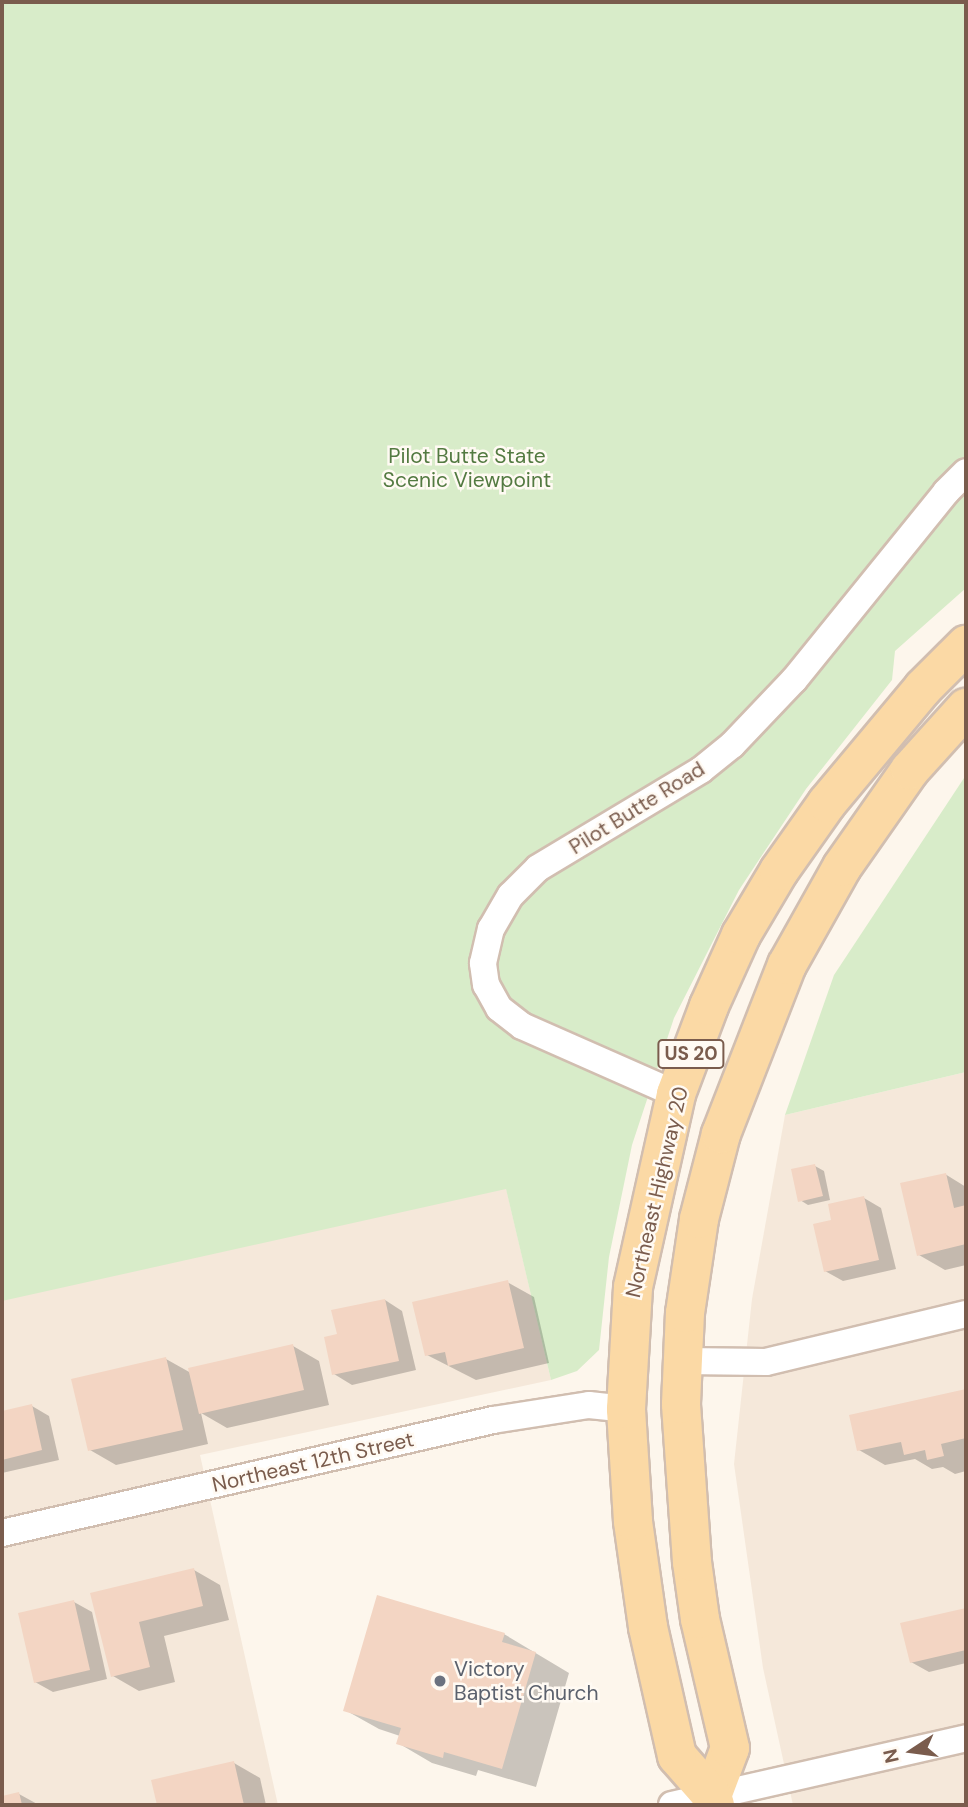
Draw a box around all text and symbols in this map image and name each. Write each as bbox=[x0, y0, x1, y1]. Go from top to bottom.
park label: Pilot Butte State Scenic Viewpoint bbox=[383, 443, 551, 493]
street label: Pilot Butte Road bbox=[565, 756, 709, 860]
road number: US 20 bbox=[656, 1038, 726, 1070]
street label: Northeast Highway 20 bbox=[620, 1084, 694, 1300]
street label: Northeast 12th Street bbox=[210, 1427, 416, 1497]
place label: Victory Baptist Church bbox=[454, 1656, 599, 1706]
marker: Victory Baptist Church bbox=[432, 1673, 448, 1689]
north arrow bbox=[877, 1716, 947, 1786]
text: N bbox=[877, 1746, 905, 1765]

